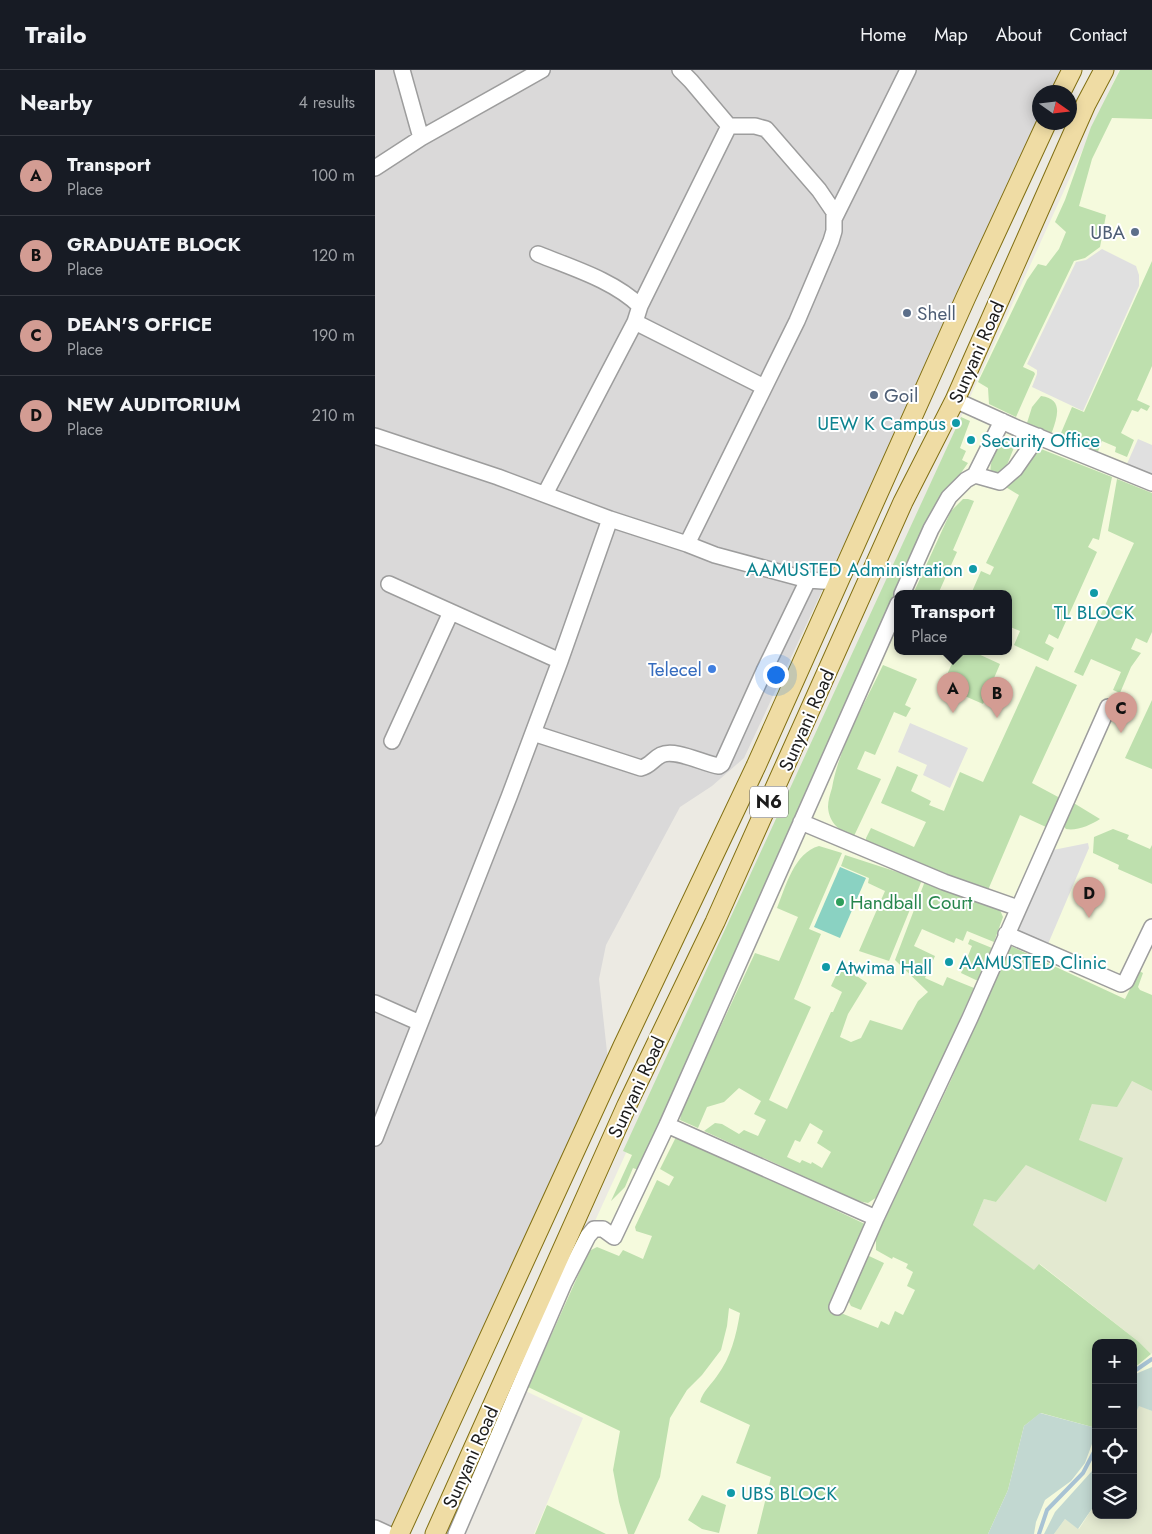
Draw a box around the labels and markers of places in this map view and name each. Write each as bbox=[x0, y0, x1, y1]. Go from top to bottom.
place label: UBA bbox=[1090, 219, 1125, 246]
marker: UBA bbox=[1129, 226, 1141, 238]
place label: Shell bbox=[917, 300, 956, 327]
marker: Shell bbox=[901, 307, 913, 319]
place label: Goil bbox=[884, 382, 918, 409]
marker: Goil bbox=[868, 389, 880, 401]
place label: UEW K Campus bbox=[817, 410, 946, 437]
marker: UEW K Campus bbox=[950, 417, 962, 429]
place label: Security Office bbox=[981, 427, 1100, 454]
marker: Security Office bbox=[965, 434, 977, 446]
place label: AAMUSTED Administration bbox=[746, 556, 963, 583]
marker: AAMUSTED Administration bbox=[967, 563, 979, 575]
marker: TL BLOCK bbox=[1088, 587, 1100, 599]
place label: TL BLOCK bbox=[1054, 599, 1134, 626]
place label: Telecel bbox=[648, 656, 702, 683]
marker: Telecel bbox=[706, 663, 718, 675]
pin: A bbox=[937, 672, 969, 713]
pin: B bbox=[981, 677, 1013, 718]
pin: C bbox=[1105, 692, 1137, 733]
pin: D bbox=[1073, 877, 1105, 918]
place label: Handball Court bbox=[850, 889, 973, 916]
marker: Handball Court bbox=[834, 896, 846, 908]
place label: AAMUSTED Clinic bbox=[959, 949, 1107, 976]
place label: Atwima Hall bbox=[836, 954, 932, 981]
marker: AAMUSTED Clinic bbox=[943, 956, 955, 968]
marker: Atwima Hall bbox=[820, 961, 832, 973]
place label: UBS BLOCK bbox=[741, 1480, 837, 1507]
marker: UBS BLOCK bbox=[725, 1487, 737, 1499]

